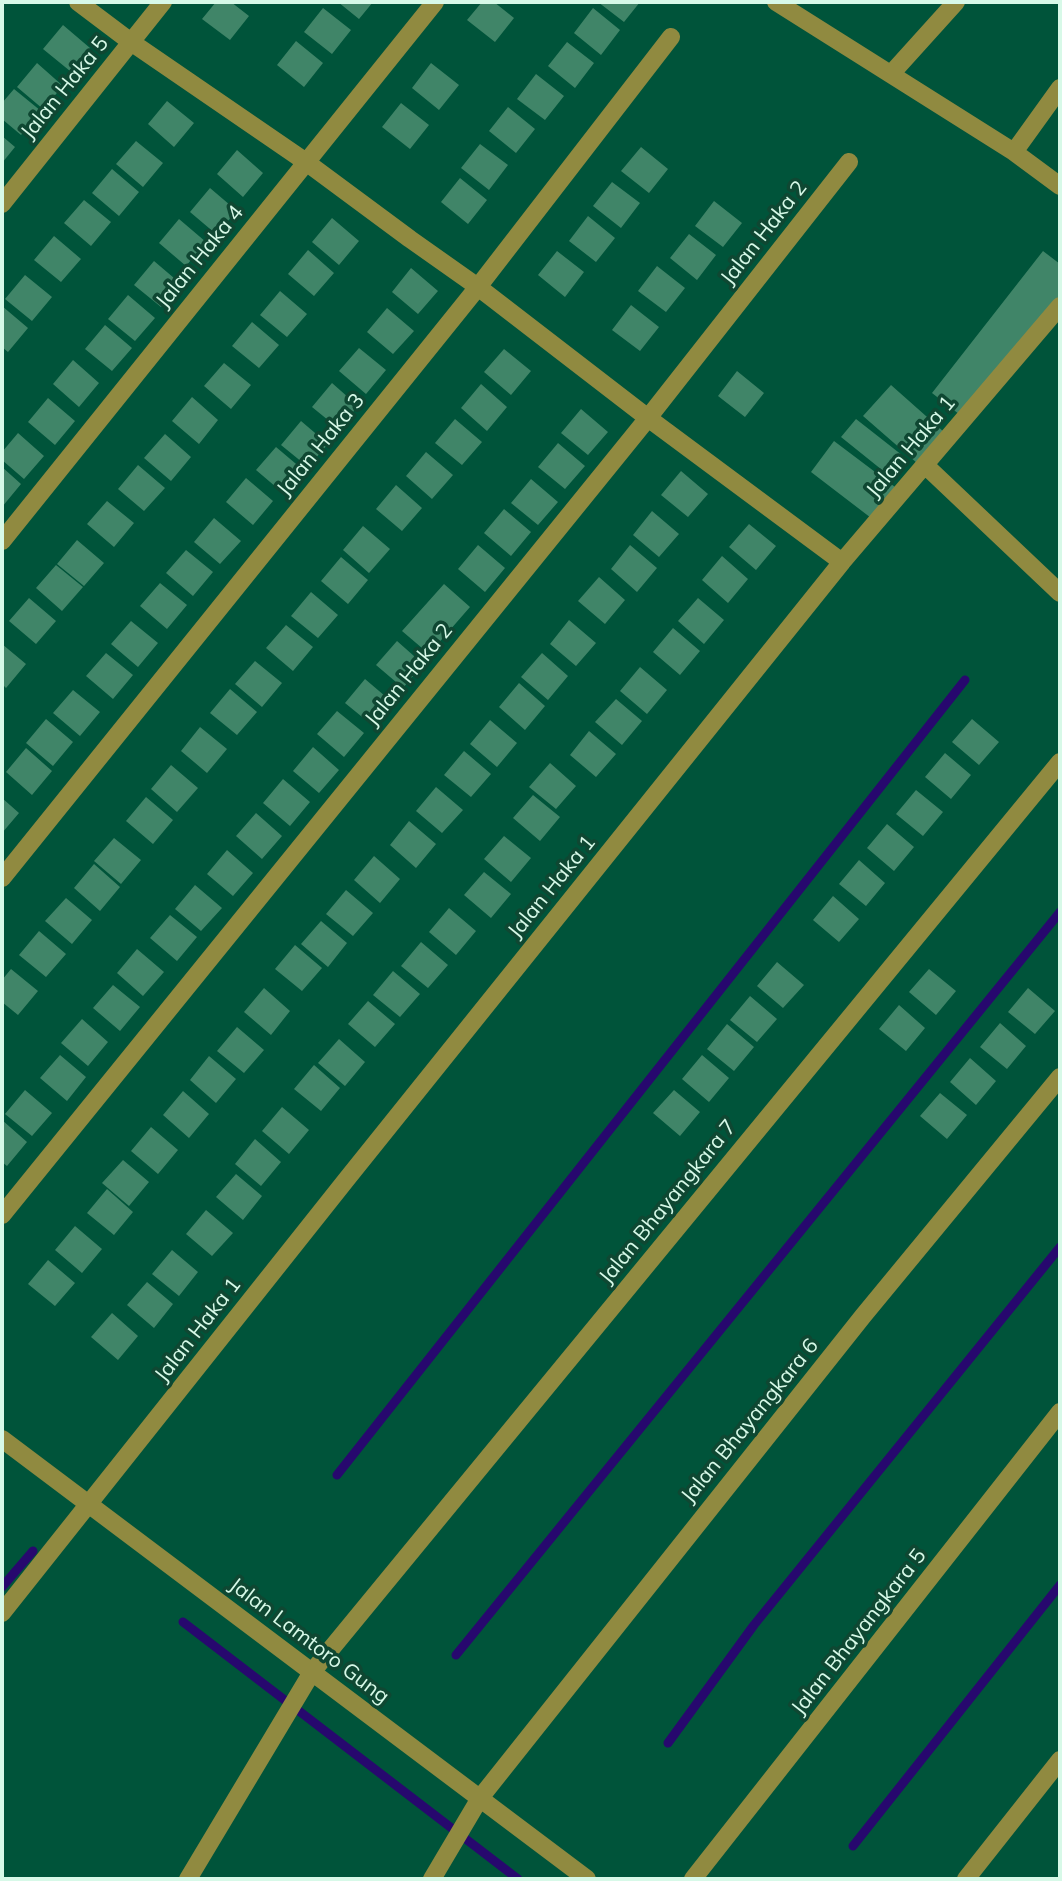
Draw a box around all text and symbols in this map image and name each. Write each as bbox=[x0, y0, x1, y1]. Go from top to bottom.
street label: Jalan Haka 5 bbox=[16, 32, 114, 144]
street label: Jalan Haka 2 bbox=[716, 176, 812, 290]
street label: Jalan Haka 4 bbox=[151, 201, 249, 313]
street label: Jalan Haka 3 bbox=[272, 389, 370, 501]
street label: Jalan Haka 1 bbox=[861, 391, 961, 503]
street label: Jalan Haka 2 bbox=[360, 619, 458, 731]
street label: Jalan Haka 1 bbox=[503, 831, 601, 943]
street label: Jalan Bhayangkara 7 bbox=[594, 1115, 742, 1289]
street label: Jalan Haka 1 bbox=[150, 1273, 246, 1387]
street label: Jalan Bhayangkara 6 bbox=[676, 1334, 824, 1508]
street label: Jalan Bhayangkara 5 bbox=[786, 1544, 932, 1720]
street label: Jalan Lamtoro Gung bbox=[224, 1573, 394, 1709]

